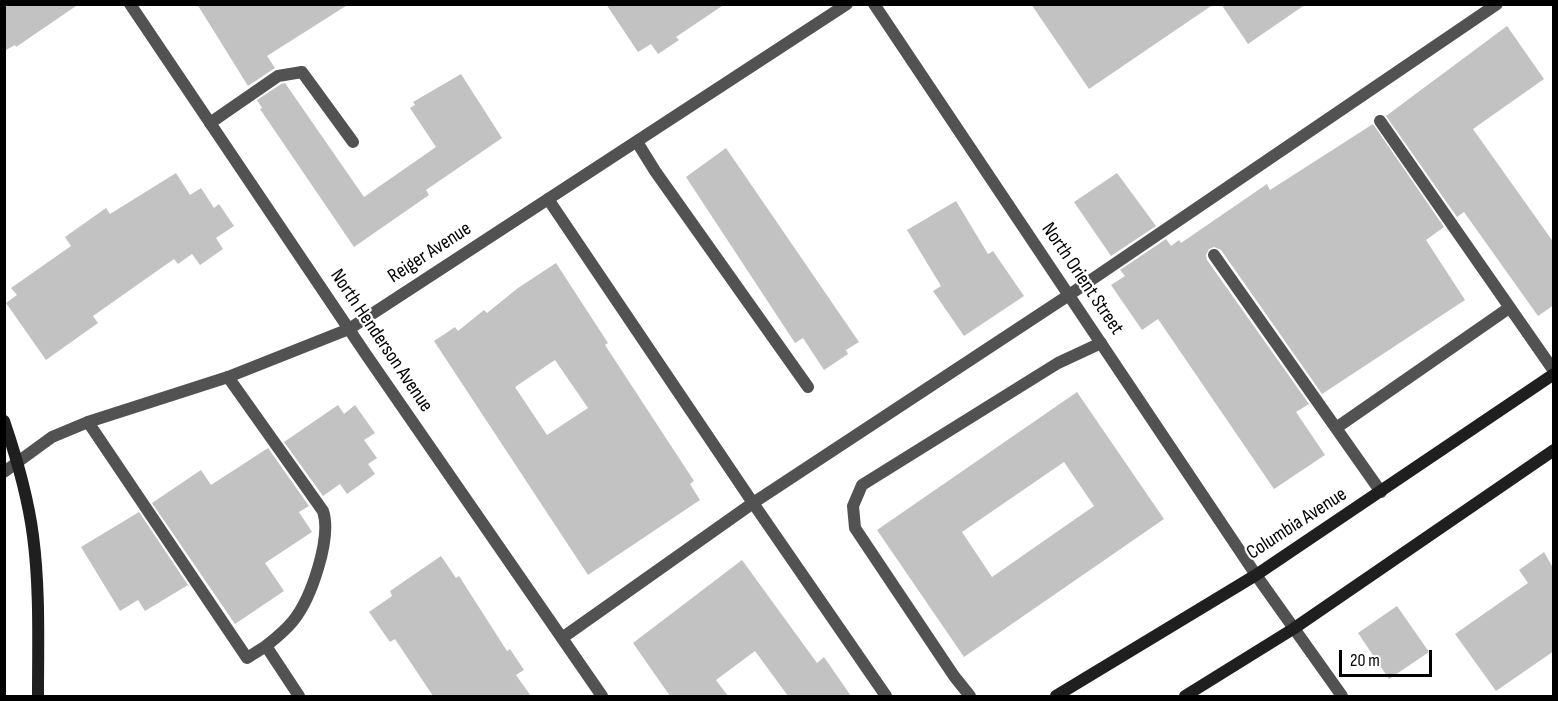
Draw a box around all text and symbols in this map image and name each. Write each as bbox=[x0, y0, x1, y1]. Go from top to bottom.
street label: Reiger Avenue bbox=[384, 217, 476, 289]
street label: North Orient Street bbox=[1036, 218, 1128, 340]
street label: North Henderson Avenue bbox=[324, 265, 438, 417]
street label: Columbia Avenue bbox=[1242, 483, 1352, 565]
scale bar bbox=[1342, 638, 1435, 676]
text: 20 m bbox=[1350, 650, 1380, 671]

